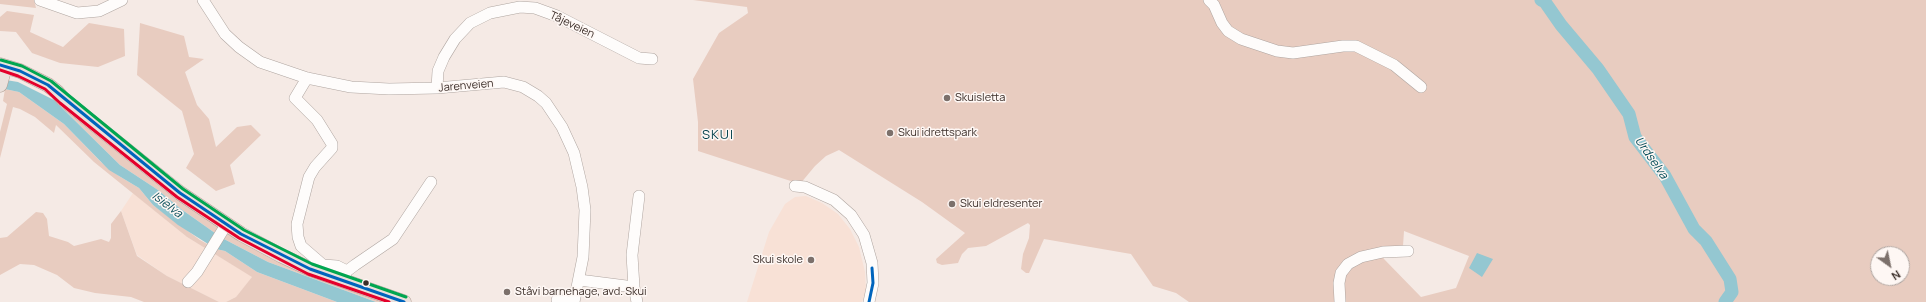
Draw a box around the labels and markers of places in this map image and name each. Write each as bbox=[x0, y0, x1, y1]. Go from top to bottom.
place label: Skuisletta bbox=[955, 91, 1005, 105]
marker: Skuisletta bbox=[942, 93, 952, 103]
place label: Skui idrettspark bbox=[898, 126, 977, 140]
marker: Skui idrettspark bbox=[885, 128, 895, 138]
place label: Skui eldresenter bbox=[960, 197, 1042, 211]
marker: Skui eldresenter bbox=[947, 199, 957, 209]
place label: Skui skole bbox=[753, 253, 803, 267]
marker: Skui skole bbox=[806, 255, 816, 265]
unlabelled marker bbox=[361, 278, 371, 288]
place label: Ståvi barnehage, avd. Skui bbox=[515, 285, 647, 299]
marker: Ståvi barnehage, avd. Skui bbox=[502, 287, 512, 297]

